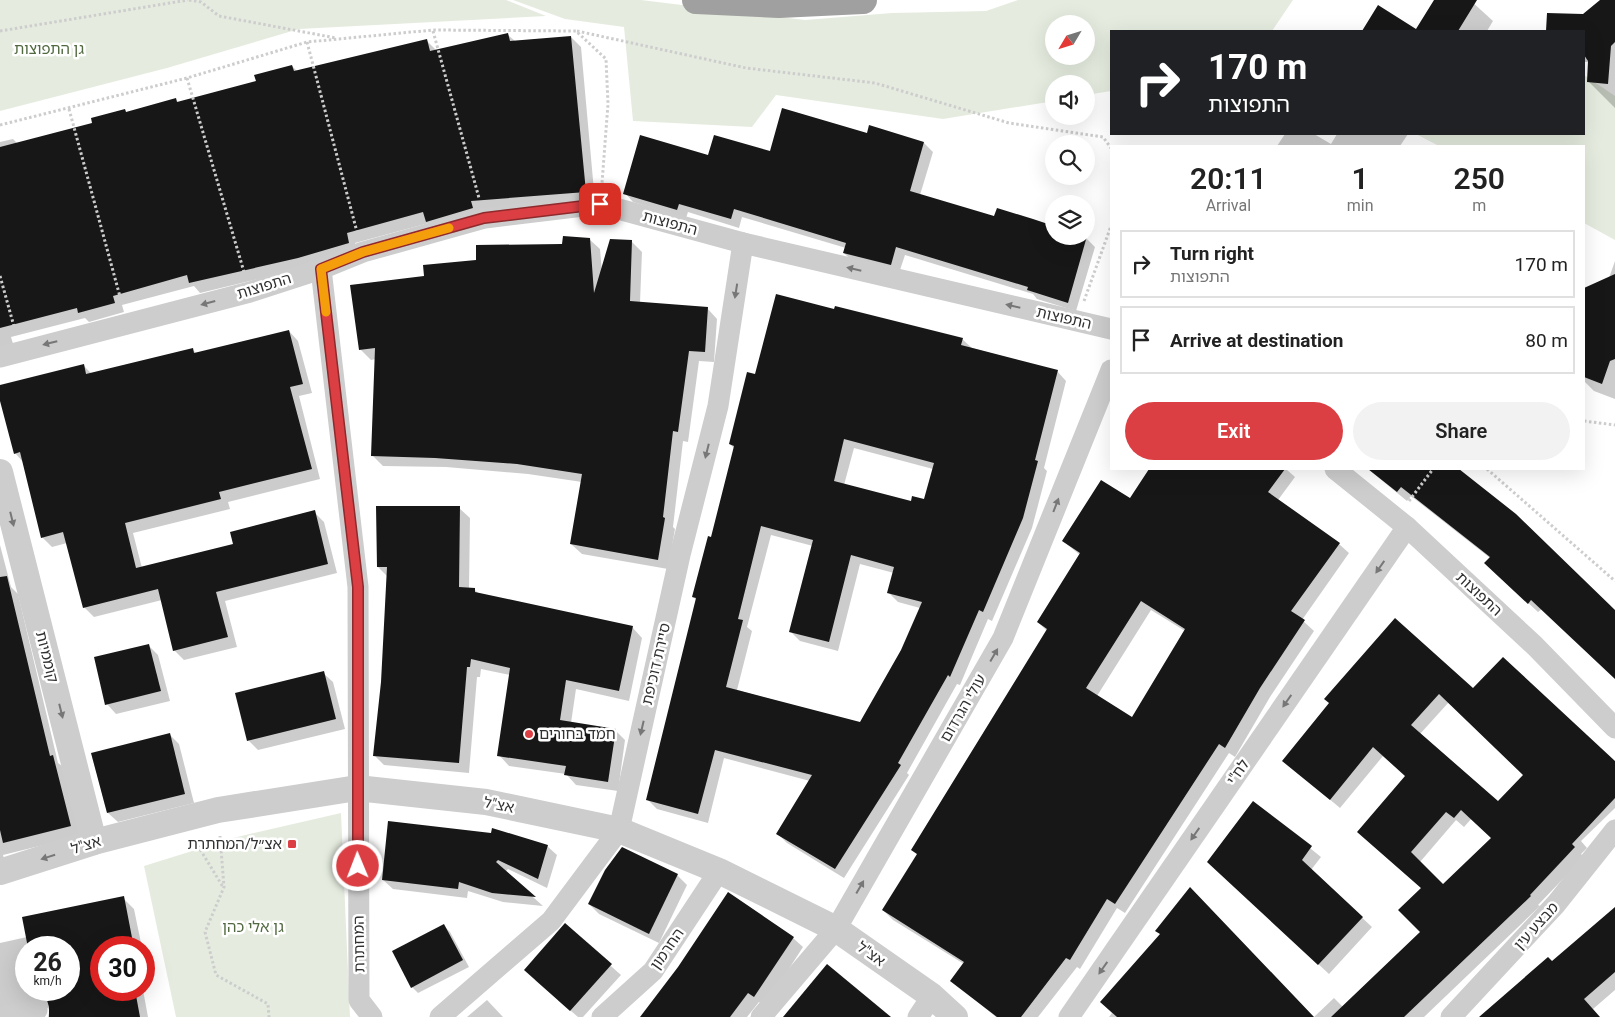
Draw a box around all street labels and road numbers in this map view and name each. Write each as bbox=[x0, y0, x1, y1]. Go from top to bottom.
street label: התפוצות bbox=[641, 207, 699, 239]
street label: התפוצות bbox=[235, 269, 293, 303]
street label: התפוצות bbox=[1035, 303, 1093, 333]
street label: התפוצות bbox=[1452, 568, 1506, 620]
street label: סיירת דוכיפת bbox=[638, 621, 674, 707]
street label: קוממיות bbox=[32, 629, 62, 685]
street label: עולי הגרדום bbox=[936, 671, 990, 745]
street label: לח"י bbox=[1223, 756, 1253, 788]
street label: אצ"ל bbox=[482, 793, 516, 817]
street label: אצ"ל bbox=[69, 832, 103, 858]
street label: מבצע עין bbox=[1510, 898, 1562, 953]
street label: המחתרת bbox=[350, 915, 368, 973]
street label: החרמון bbox=[646, 925, 688, 973]
street label: אצ"ל bbox=[853, 938, 889, 970]

